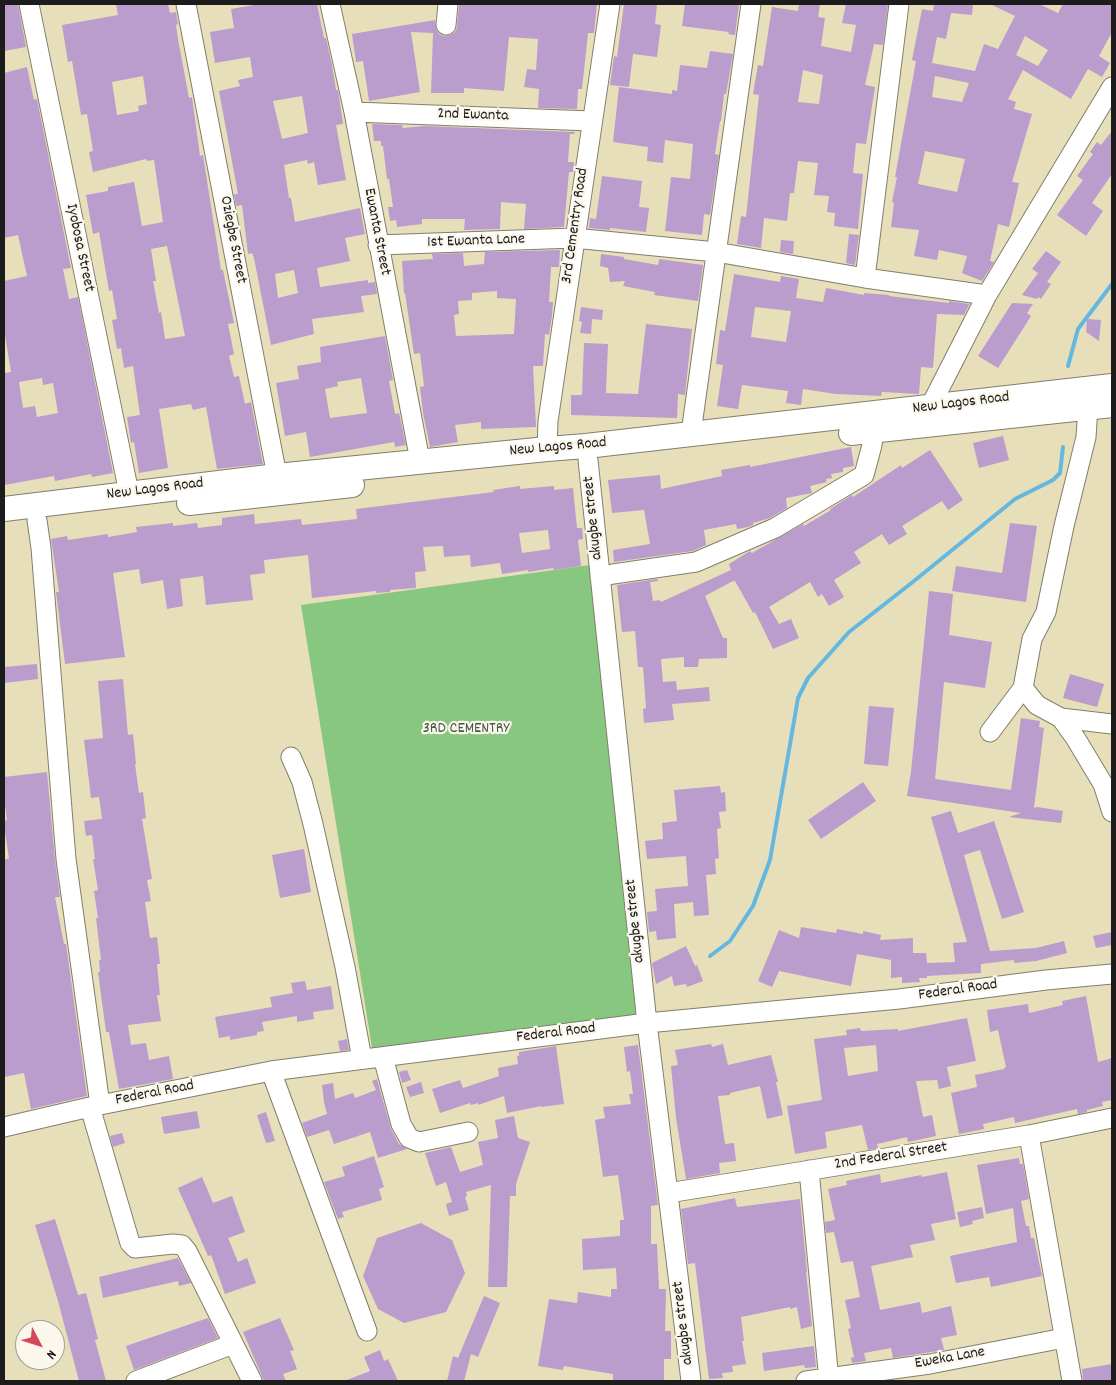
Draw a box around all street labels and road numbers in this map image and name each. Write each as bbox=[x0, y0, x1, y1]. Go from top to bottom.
street label: 2nd Ewanta bbox=[437, 105, 509, 127]
street label: 3rd Cementry Road bbox=[558, 167, 594, 285]
street label: Ewanta Street bbox=[358, 187, 394, 277]
street label: Oziegbe Street bbox=[214, 195, 250, 285]
street label: Iyobosa Street bbox=[60, 202, 98, 294]
street label: 1st Ewanta Lane bbox=[427, 231, 525, 253]
street label: New Lagos Road bbox=[911, 389, 1011, 419]
street label: New Lagos Road bbox=[509, 434, 607, 462]
street label: New Lagos Road bbox=[105, 475, 205, 505]
street label: akugbe street bbox=[580, 475, 608, 561]
street label: akugbe street bbox=[622, 878, 650, 964]
street label: Federal Road bbox=[917, 976, 999, 1006]
street label: Federal Road bbox=[515, 1020, 597, 1048]
street label: Federal Road bbox=[114, 1077, 196, 1111]
street label: 2nd Federal Street bbox=[833, 1139, 949, 1175]
street label: akugbe street bbox=[669, 1280, 699, 1366]
street label: Eweka Lane bbox=[913, 1343, 987, 1375]

